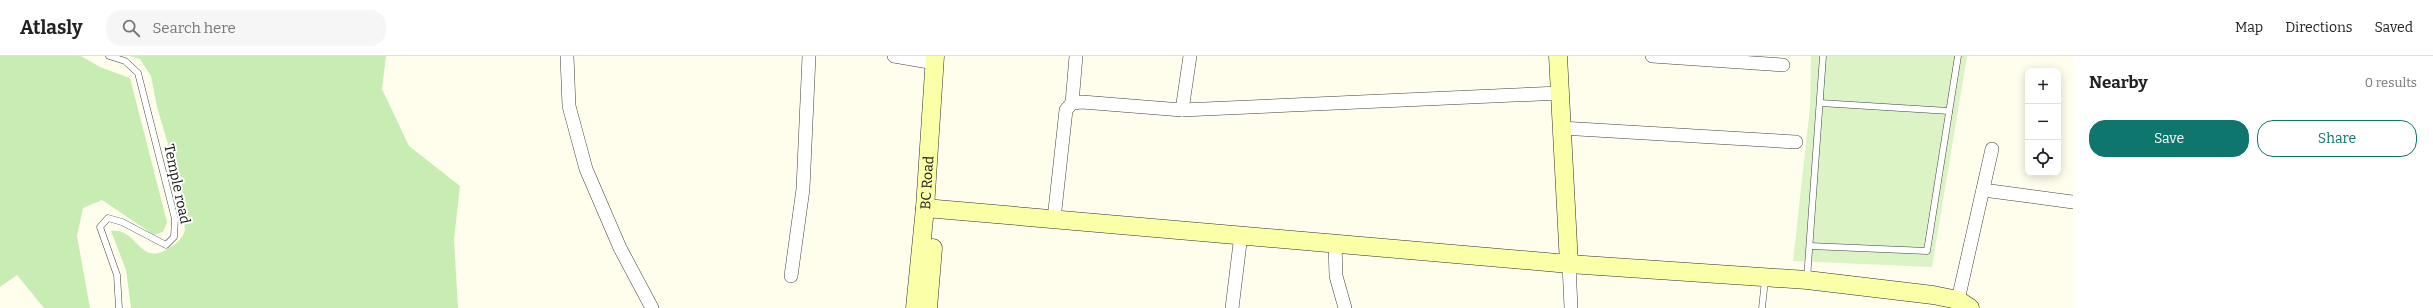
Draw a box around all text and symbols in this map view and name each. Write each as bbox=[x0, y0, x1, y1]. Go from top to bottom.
search box bbox=[106, 10, 386, 46]
text: Atlasly bbox=[20, 16, 82, 39]
icon: search bbox=[120, 17, 142, 39]
text: Search here bbox=[152, 19, 236, 37]
text: Map bbox=[2235, 19, 2263, 36]
text: Directions bbox=[2285, 19, 2353, 36]
text: Saved bbox=[2375, 19, 2413, 36]
map controls bbox=[2025, 68, 2061, 176]
button: + bbox=[2025, 68, 2061, 104]
text: Nearby bbox=[2089, 72, 2148, 93]
text: 0 results bbox=[2365, 75, 2417, 90]
button: − bbox=[2025, 104, 2061, 140]
button: Save bbox=[2089, 120, 2249, 157]
button: Share bbox=[2257, 120, 2417, 157]
button: locate bbox=[2025, 140, 2061, 176]
street label: Temple road bbox=[160, 143, 194, 225]
street label: BC Road bbox=[916, 155, 937, 210]

